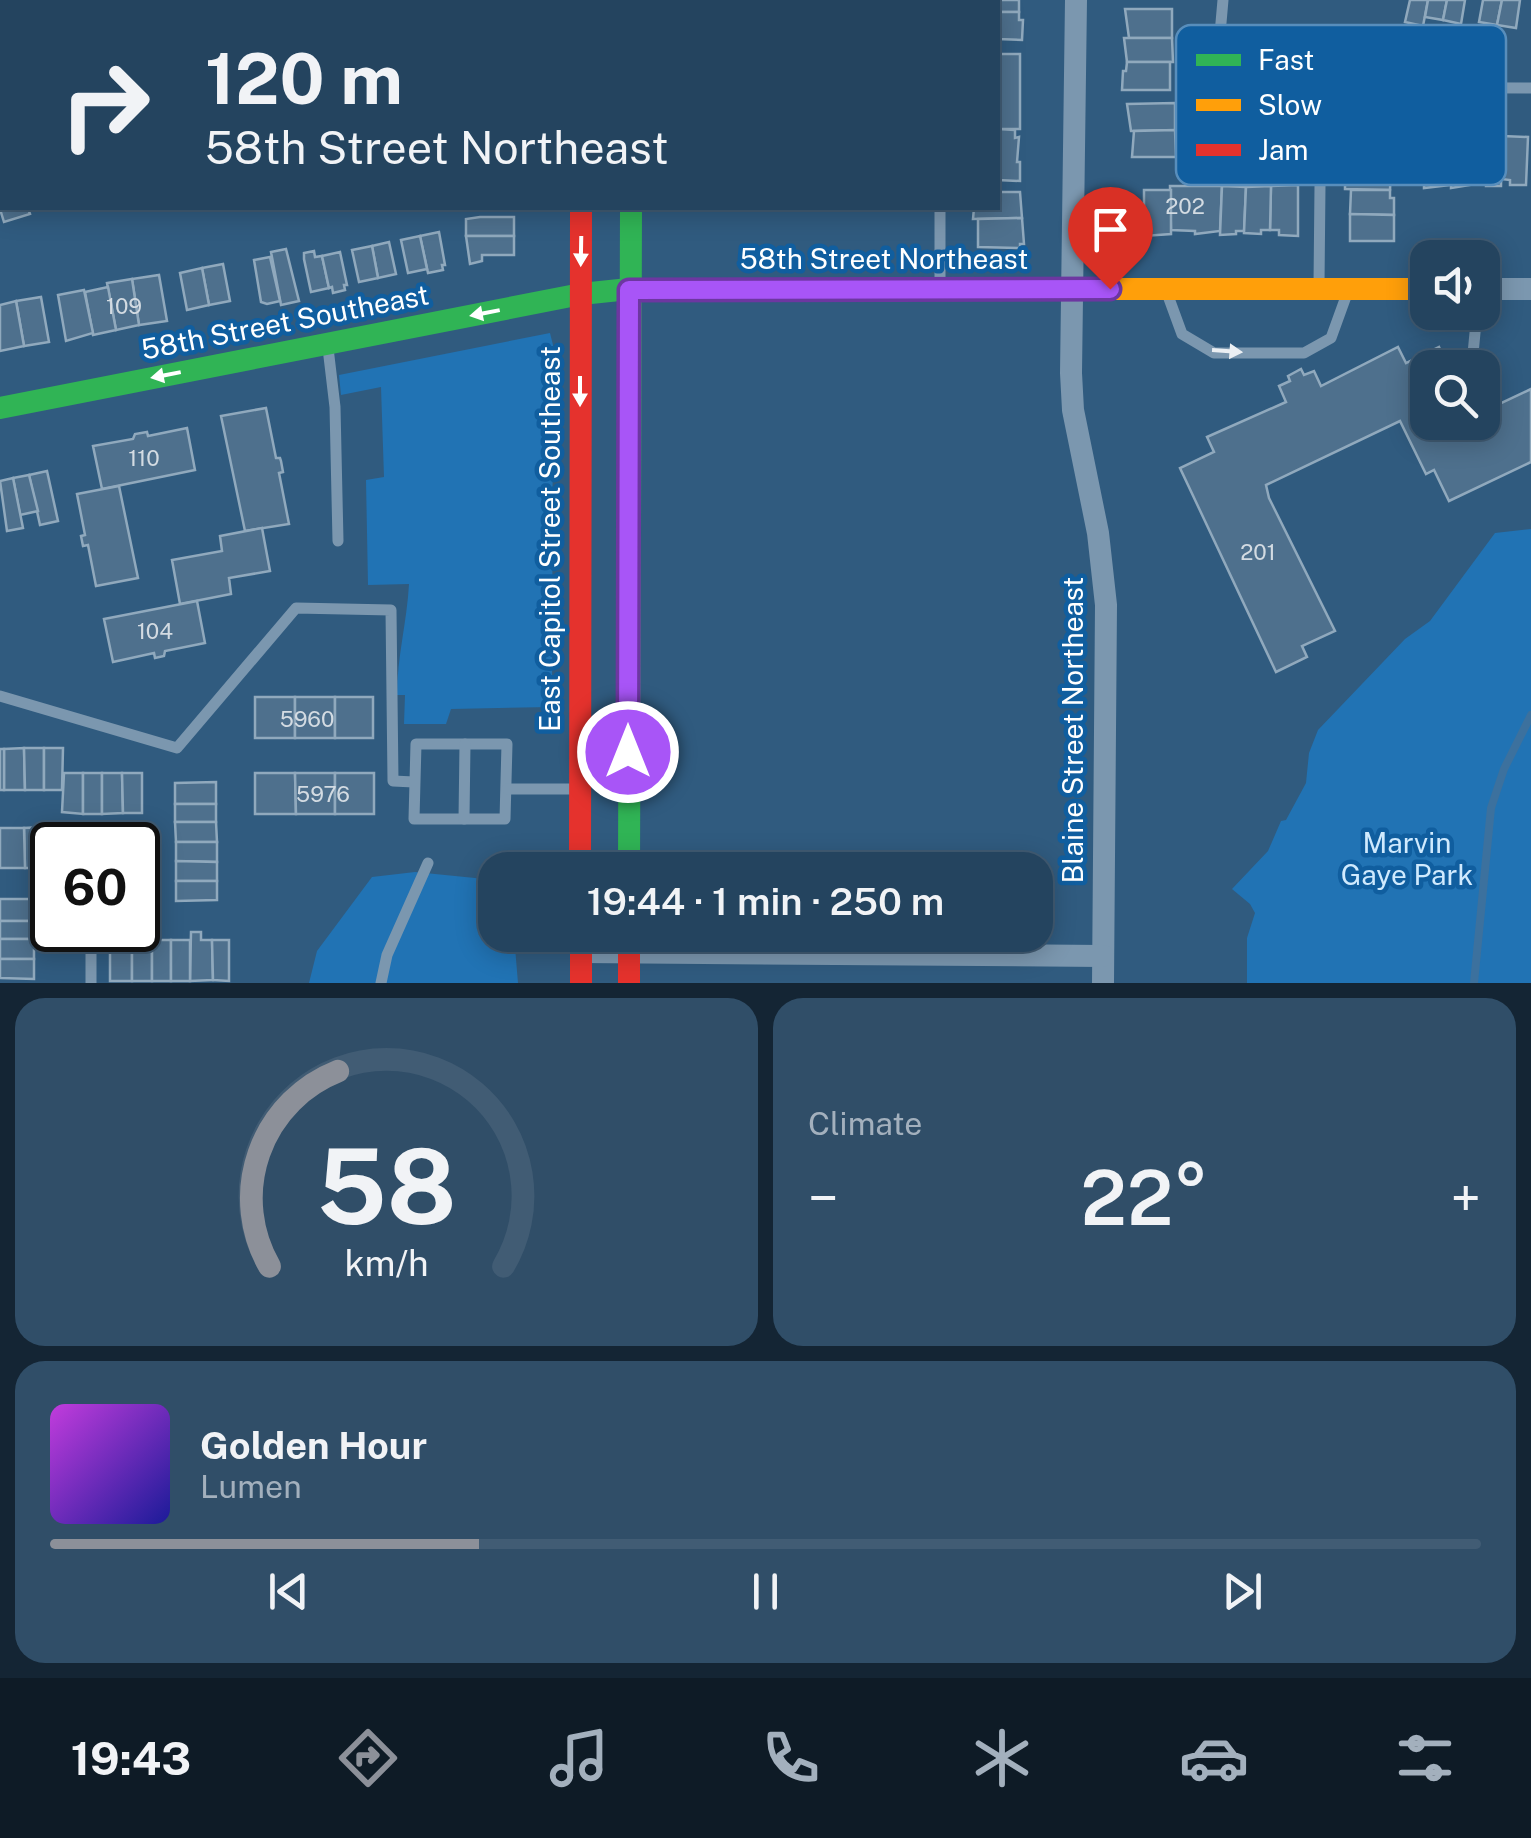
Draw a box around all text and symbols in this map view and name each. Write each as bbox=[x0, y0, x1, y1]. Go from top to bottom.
legend bbox=[1176, 25, 1506, 185]
text: 120 m bbox=[205, 37, 403, 120]
icon: right bbox=[40, 40, 170, 170]
text: Fast bbox=[1258, 43, 1314, 76]
text: Slow bbox=[1258, 88, 1322, 121]
text: 58th Street Northeast bbox=[205, 121, 669, 174]
text: Jam bbox=[1258, 133, 1309, 166]
pin bbox=[1068, 187, 1153, 290]
house number: 202 bbox=[1165, 193, 1205, 219]
icon: arrive bbox=[1083, 202, 1138, 257]
one-way arrow bbox=[573, 235, 589, 267]
map controls bbox=[1410, 240, 1500, 440]
button: sound bbox=[1410, 240, 1500, 330]
street label: 58th Street Northeast bbox=[740, 242, 1028, 275]
street label: 58th Street Southeast bbox=[138, 277, 431, 366]
house number: 109 bbox=[106, 293, 142, 319]
one-way arrow bbox=[469, 305, 500, 321]
one-way arrow bbox=[1212, 344, 1243, 360]
street label: East Capitol Street Southeast bbox=[533, 346, 566, 732]
button: search bbox=[1410, 350, 1500, 440]
one-way arrow bbox=[150, 368, 181, 384]
one-way arrow bbox=[572, 376, 588, 408]
house number: 110 bbox=[128, 445, 160, 471]
house number: 201 bbox=[1240, 539, 1276, 565]
street label: Blaine Street Northeast bbox=[1056, 576, 1089, 884]
house number: 104 bbox=[137, 618, 173, 644]
position arrow bbox=[576, 700, 680, 804]
house number: 5960 bbox=[280, 706, 334, 732]
house number: 5976 bbox=[296, 781, 350, 807]
speed limit sign: 60 bbox=[30, 822, 160, 952]
park label: Marvin Gaye Park bbox=[1341, 826, 1473, 891]
text: 19:44 · 1 min · 250 m bbox=[587, 879, 944, 924]
text: Climate bbox=[808, 1105, 922, 1142]
text: 58 bbox=[317, 1125, 456, 1247]
text: 22° bbox=[1081, 1154, 1208, 1242]
text: − bbox=[808, 1166, 839, 1230]
text: + bbox=[1451, 1166, 1481, 1230]
text: km/h bbox=[344, 1242, 429, 1284]
text: Golden Hour bbox=[200, 1423, 427, 1468]
text: Lumen bbox=[200, 1468, 302, 1505]
icon: previous bbox=[261, 1564, 316, 1619]
icon: pause bbox=[738, 1564, 793, 1619]
icon: next bbox=[1215, 1564, 1270, 1619]
icon: directions bbox=[333, 1723, 403, 1793]
icon: music bbox=[544, 1723, 614, 1793]
icon: phone bbox=[756, 1723, 826, 1793]
icon: climate bbox=[967, 1723, 1037, 1793]
icon: car bbox=[1179, 1723, 1249, 1793]
icon: filters bbox=[1390, 1723, 1460, 1793]
text: 19:43 bbox=[71, 1732, 191, 1785]

